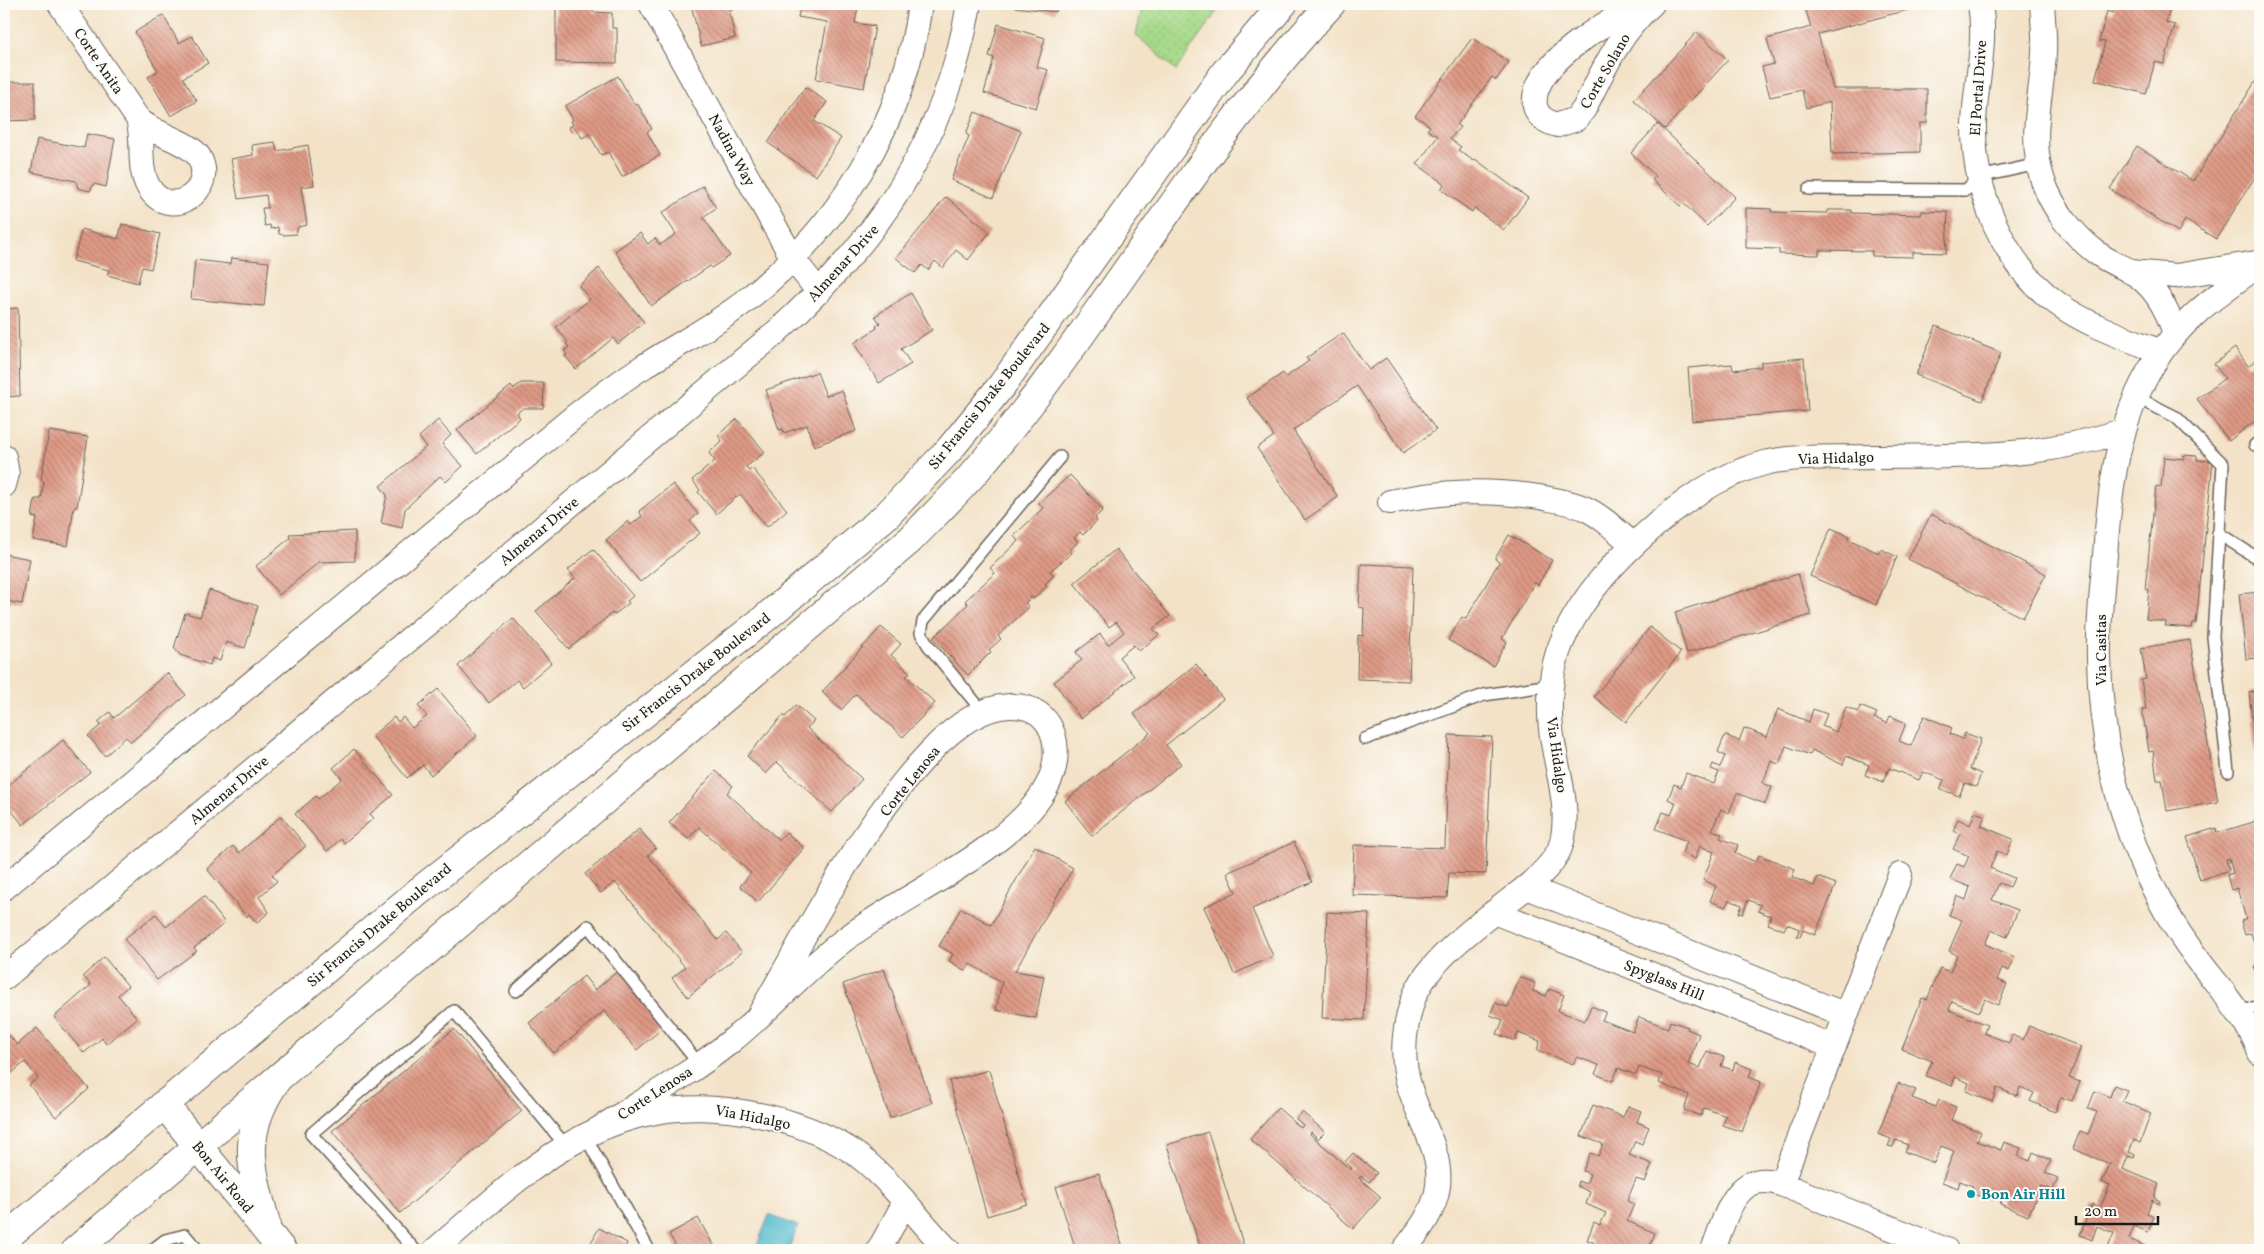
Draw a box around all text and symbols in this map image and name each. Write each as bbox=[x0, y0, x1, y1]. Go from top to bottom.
street label: Corte Anita bbox=[68, 24, 128, 99]
street label: Corte Solano bbox=[1576, 30, 1636, 114]
street label: El Portal Drive bbox=[1966, 39, 1993, 137]
street label: Nadina Way bbox=[702, 111, 759, 191]
street label: Almenar Drive bbox=[804, 221, 885, 307]
street label: Sir Francis Drake Boulevard bbox=[924, 319, 1056, 475]
street label: Via Hidalgo bbox=[1798, 448, 1875, 471]
street label: Almenar Drive bbox=[496, 493, 584, 572]
street label: Sir Francis Drake Boulevard bbox=[618, 608, 776, 738]
street label: Via Casitas bbox=[2092, 614, 2113, 686]
street label: Via Hidalgo bbox=[1540, 716, 1571, 795]
street label: Corte Lenosa bbox=[876, 742, 946, 822]
street label: Almenar Drive bbox=[186, 752, 274, 831]
street label: Sir Francis Drake Boulevard bbox=[303, 859, 457, 993]
street label: Spyglass Hill bbox=[1620, 956, 1707, 1007]
street label: Corte Lenosa bbox=[614, 1062, 697, 1126]
street label: Via Hidalgo bbox=[713, 1101, 792, 1136]
street label: Bon Air Road bbox=[186, 1137, 258, 1219]
place label: Bon Air Hill bbox=[1981, 1185, 2066, 1206]
marker: Bon Air Hill bbox=[1965, 1188, 1977, 1200]
scale bar bbox=[2076, 1194, 2159, 1226]
text: 20 m bbox=[2084, 1202, 2117, 1223]

